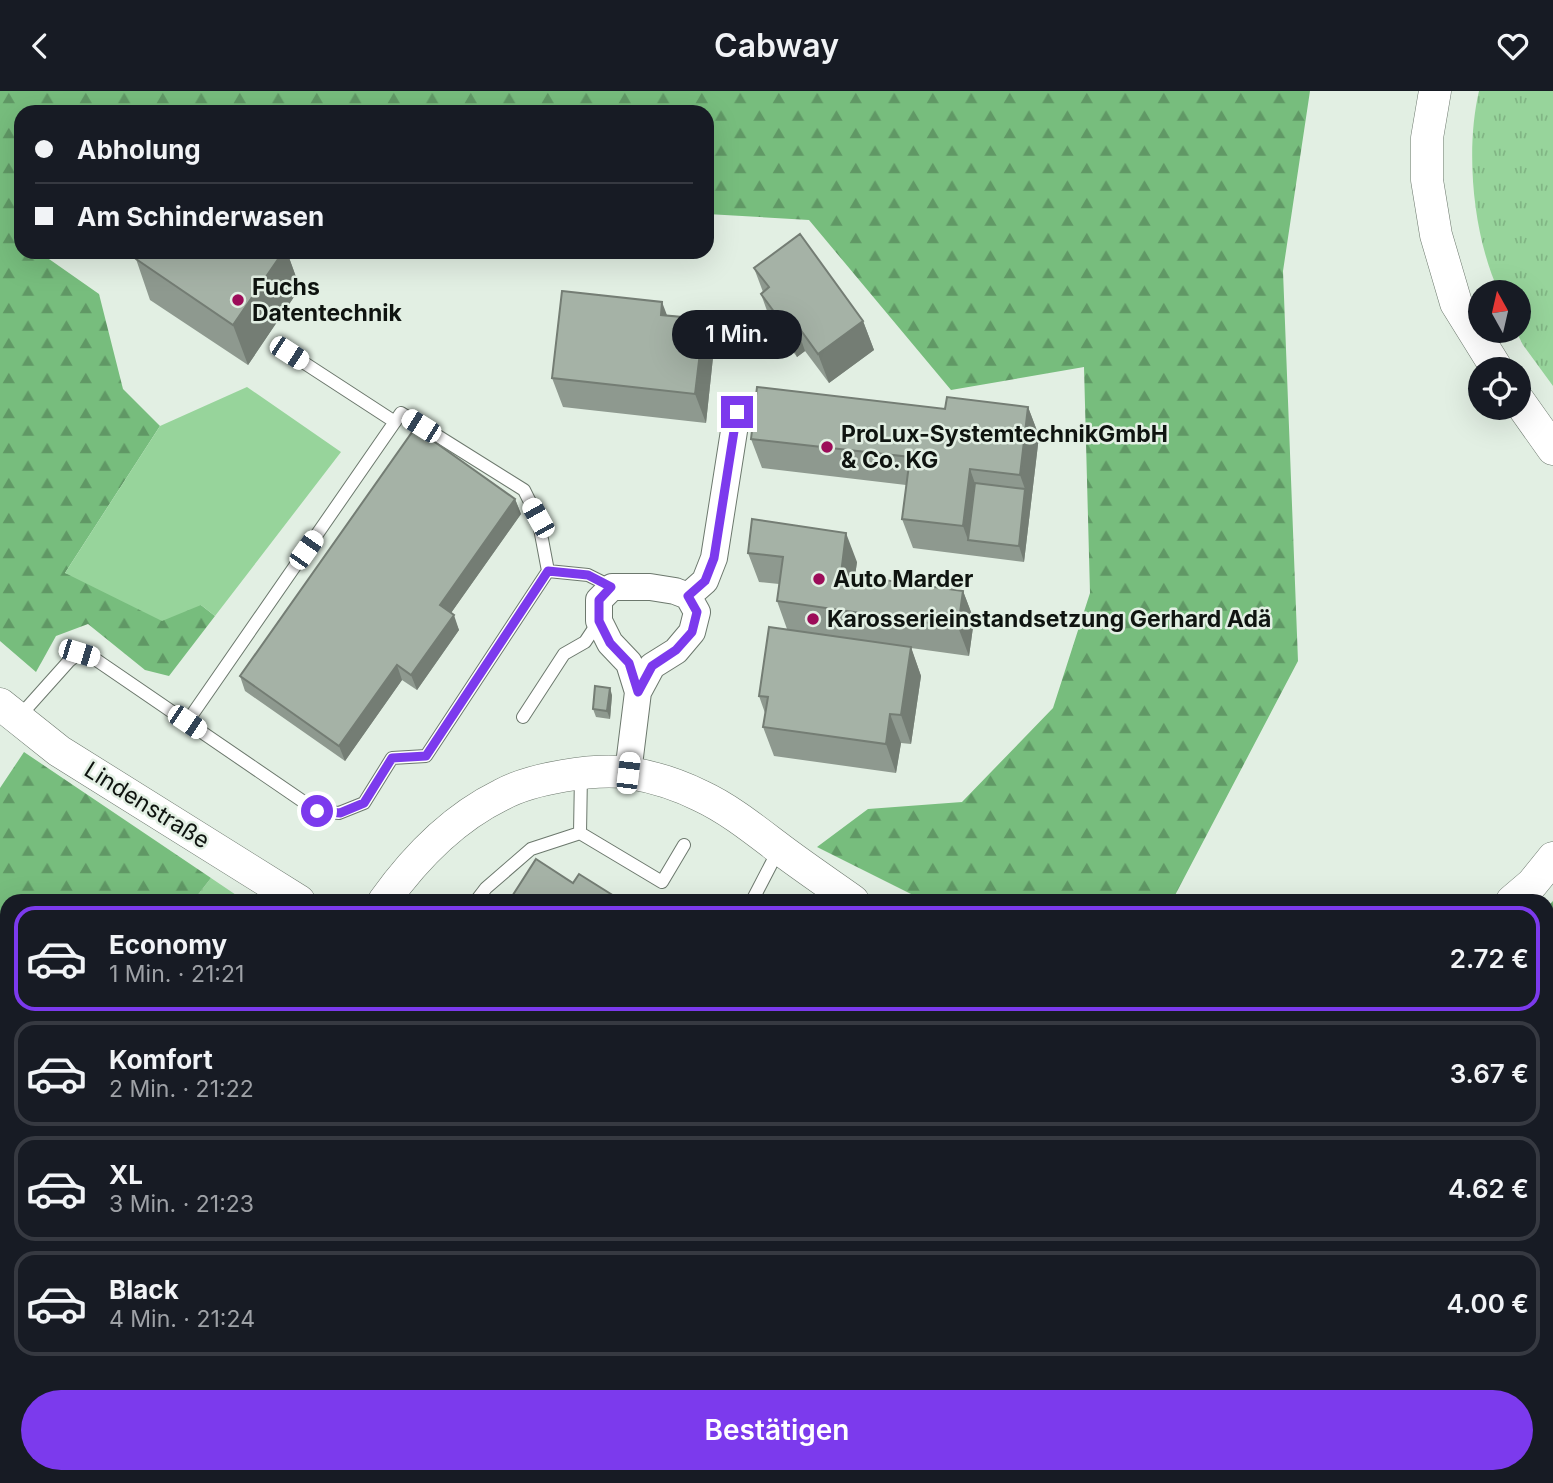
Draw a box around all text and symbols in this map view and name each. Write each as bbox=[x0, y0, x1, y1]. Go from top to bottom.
text: Cabway bbox=[714, 26, 839, 65]
icon: back bbox=[21, 27, 59, 65]
icon: heart bbox=[1494, 27, 1532, 65]
text: Abholung bbox=[77, 134, 201, 165]
text: Am Schinderwasen bbox=[77, 201, 324, 232]
place label: Fuchs Datentechnik bbox=[252, 273, 402, 327]
north arrow bbox=[1468, 280, 1531, 343]
map controls bbox=[1468, 280, 1531, 420]
marker: Fuchs Datentechnik bbox=[230, 292, 246, 308]
callout: 1 Min. bbox=[672, 310, 802, 359]
text: 1 Min. bbox=[705, 320, 769, 348]
car bbox=[266, 333, 313, 373]
button: locate bbox=[1468, 357, 1531, 420]
route end bbox=[721, 396, 753, 428]
car bbox=[398, 406, 445, 446]
place label: ProLux-SystemtechnikGmbH & Co. KG bbox=[841, 420, 1168, 474]
marker: ProLux-SystemtechnikGmbH & Co. KG bbox=[819, 439, 835, 455]
car bbox=[519, 495, 558, 541]
car bbox=[286, 527, 327, 573]
place label: Auto Marder bbox=[833, 565, 973, 593]
marker: Auto Marder bbox=[811, 571, 827, 587]
place label: Karosserieinstandsetzung Gerhard Adä bbox=[827, 605, 1271, 633]
marker: Karosserieinstandsetzung Gerhard Adä bbox=[805, 611, 821, 627]
car bbox=[56, 637, 103, 669]
car bbox=[164, 702, 211, 742]
car bbox=[616, 751, 641, 795]
street label: Lindenstraße bbox=[79, 755, 215, 855]
route start bbox=[301, 795, 333, 827]
icon: car bbox=[25, 927, 88, 990]
text: Economy bbox=[109, 929, 227, 960]
text: 2.72 € bbox=[1450, 943, 1529, 974]
text: 1 Min. · 21:21 bbox=[109, 960, 244, 988]
icon: car bbox=[25, 1042, 88, 1105]
text: Komfort bbox=[109, 1044, 213, 1075]
text: 3.67 € bbox=[1450, 1058, 1529, 1089]
text: 2 Min. · 21:22 bbox=[109, 1075, 254, 1103]
icon: car bbox=[25, 1157, 88, 1220]
text: XL bbox=[109, 1159, 143, 1190]
text: 4.62 € bbox=[1448, 1173, 1529, 1204]
text: 3 Min. · 21:23 bbox=[109, 1190, 254, 1218]
icon: car bbox=[25, 1272, 88, 1335]
text: Black bbox=[109, 1274, 179, 1305]
text: 4.00 € bbox=[1446, 1288, 1529, 1319]
text: 4 Min. · 21:24 bbox=[109, 1305, 255, 1333]
button: Bestätigen bbox=[21, 1390, 1533, 1470]

